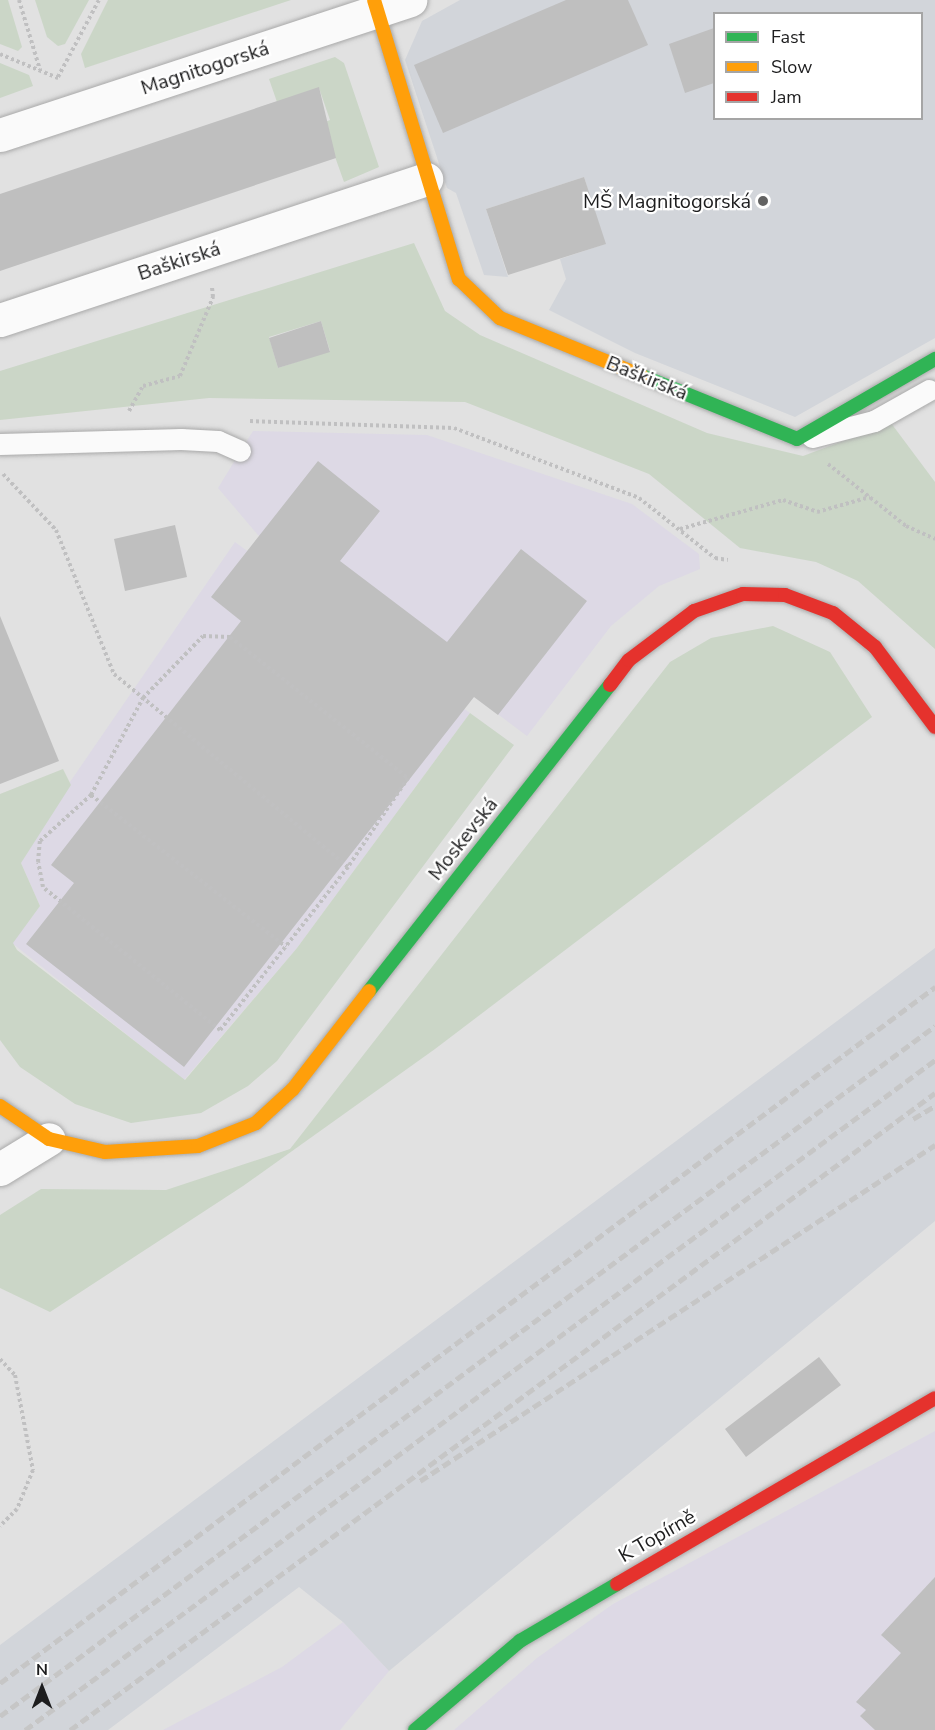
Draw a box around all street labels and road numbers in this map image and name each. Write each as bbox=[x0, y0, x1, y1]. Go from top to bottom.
street label: Magnitogorská bbox=[138, 36, 272, 100]
street label: Baškirská bbox=[135, 236, 223, 286]
street label: Baškirská bbox=[603, 351, 691, 405]
street label: Moskevská bbox=[423, 793, 503, 885]
street label: K Topírně bbox=[614, 1504, 700, 1568]

